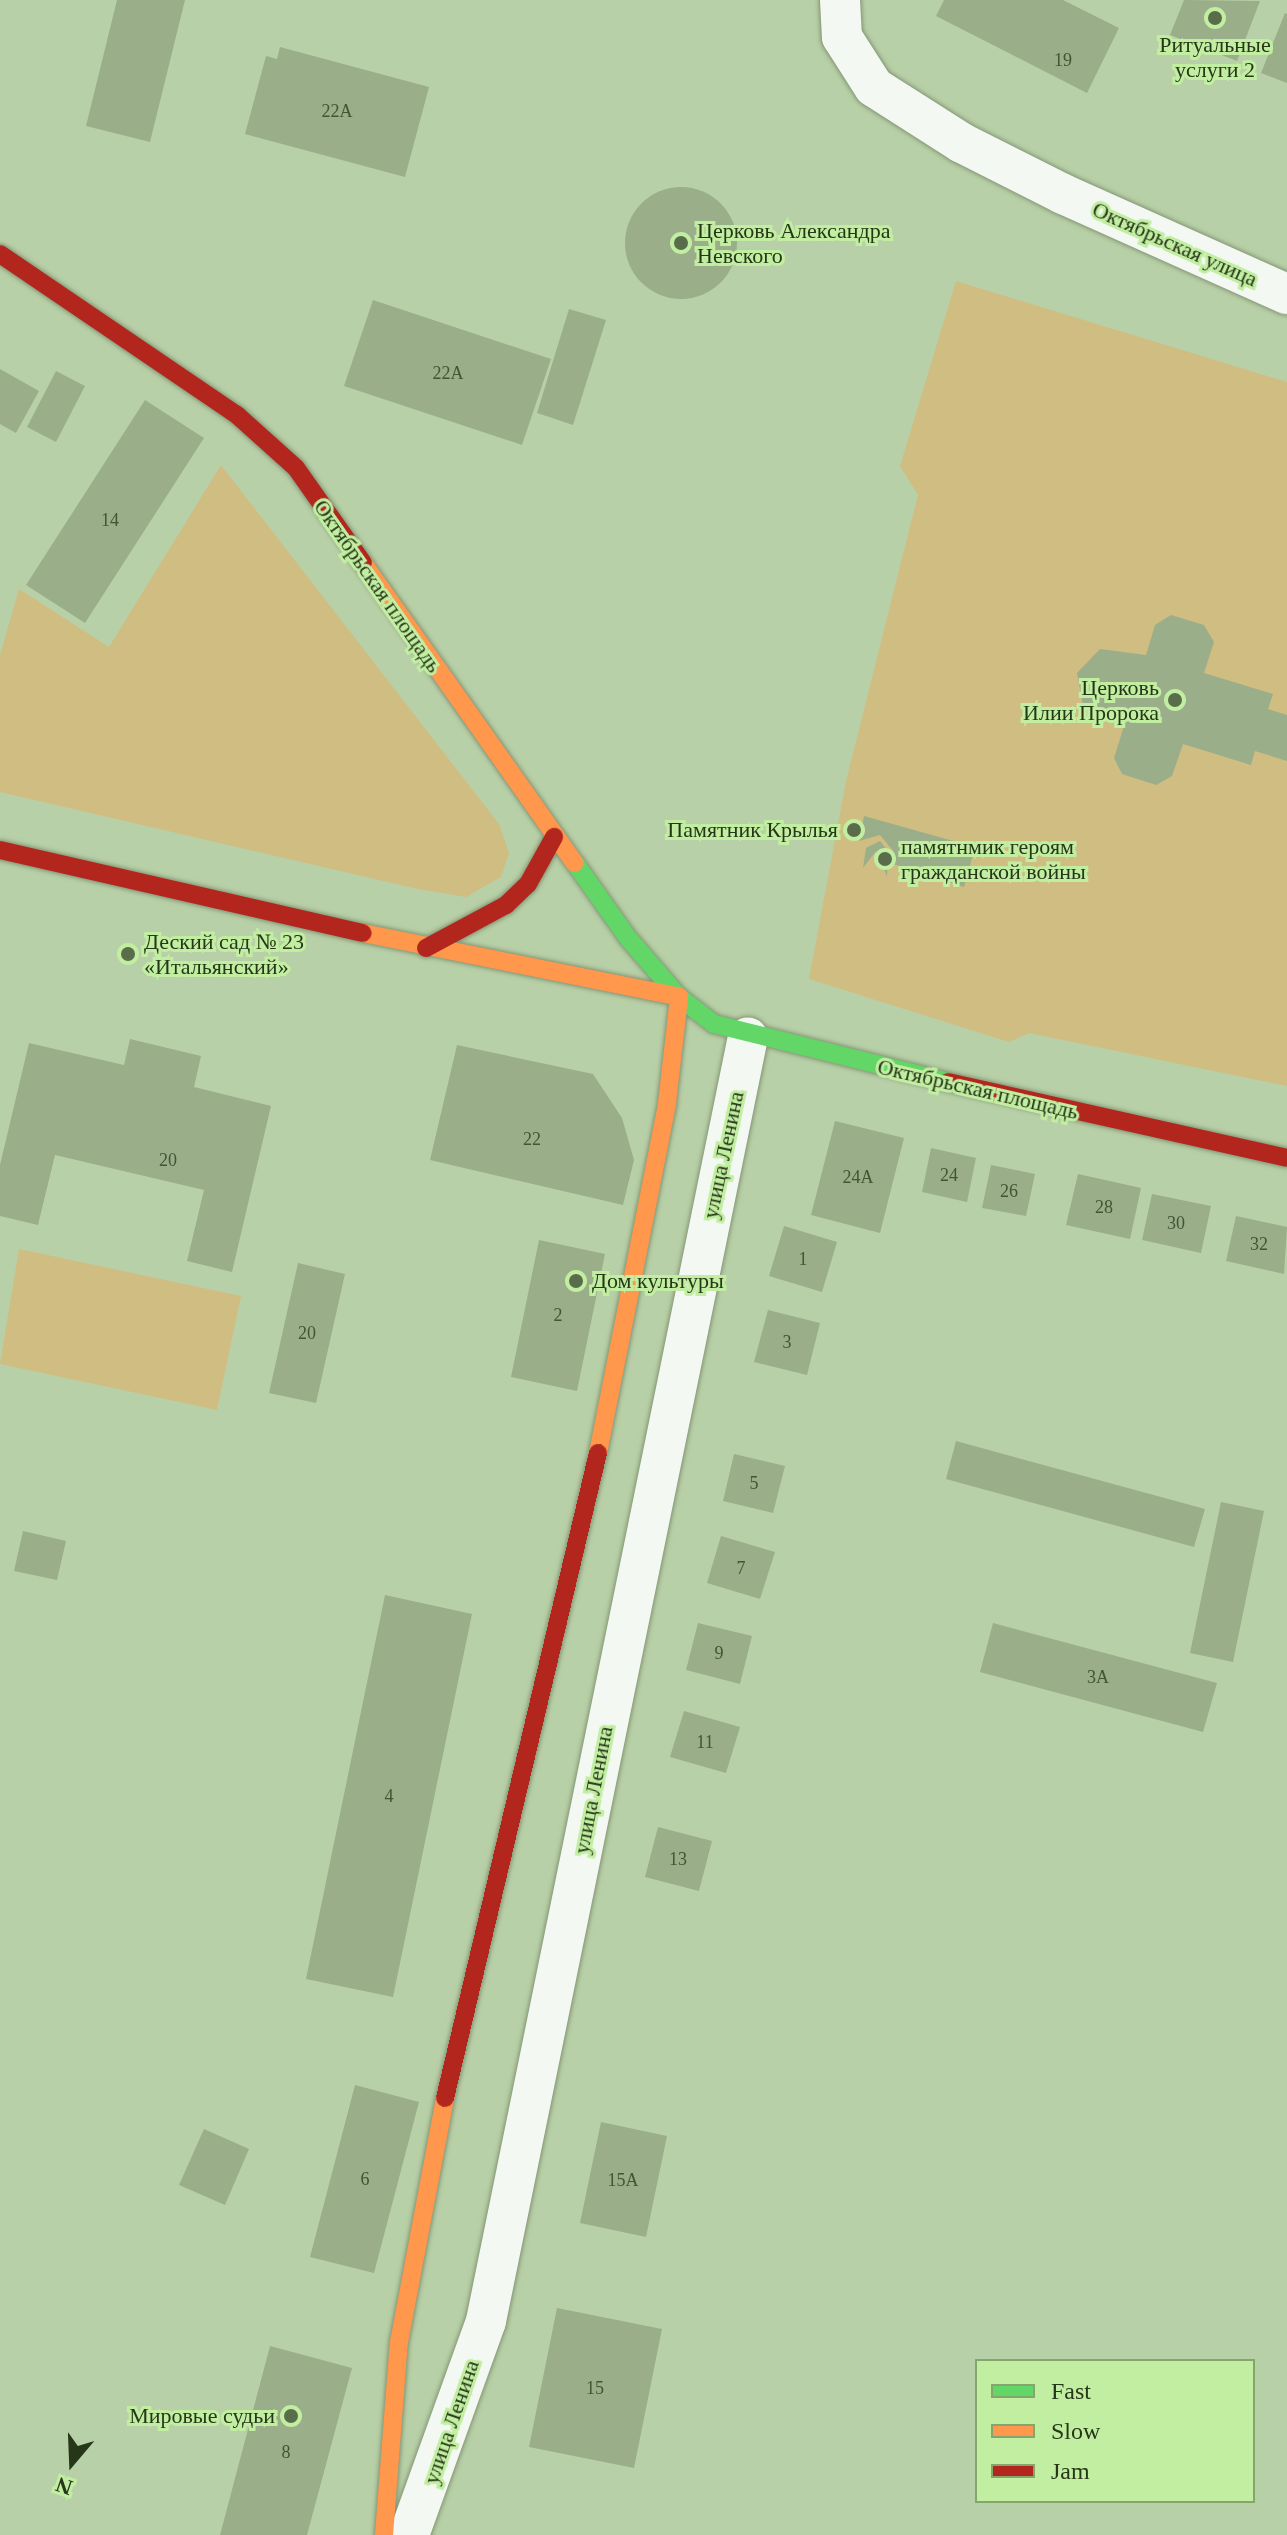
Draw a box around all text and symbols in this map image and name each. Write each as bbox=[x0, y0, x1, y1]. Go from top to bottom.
marker: Ритуальные услуги 2 bbox=[1206, 9, 1224, 27]
place label: Ритуальные услуги 2 bbox=[1159, 31, 1271, 82]
house number: 19 bbox=[1054, 49, 1072, 71]
house number: 22А bbox=[322, 100, 352, 122]
street label: Октябрьская улица bbox=[1088, 196, 1262, 292]
place label: Церковь Александра Невского bbox=[697, 217, 890, 268]
marker: Церковь Александра Невского bbox=[672, 234, 690, 252]
house number: 22А bbox=[433, 362, 463, 384]
street label: Октябрьская площадь bbox=[308, 494, 448, 678]
house number: 14 bbox=[101, 509, 119, 531]
place label: Церковь Илии Пророка bbox=[1023, 674, 1159, 726]
marker: Церковь Илии Пророка bbox=[1166, 691, 1184, 709]
place label: Памятник Крылья bbox=[667, 817, 838, 843]
marker: Памятник Крылья bbox=[845, 821, 863, 839]
place label: памятнмик героям гражданской войны bbox=[901, 833, 1086, 884]
marker: памятнмик героям гражданской войны bbox=[876, 850, 894, 868]
place label: Деский сад № 23 «Итальянский» bbox=[144, 928, 304, 980]
marker: Деский сад № 23 «Итальянский» bbox=[119, 945, 137, 963]
street label: Октябрьская площадь bbox=[875, 1053, 1081, 1125]
street label: улица Ленина bbox=[697, 1089, 749, 1221]
house number: 22 bbox=[523, 1128, 541, 1150]
house number: 20 bbox=[159, 1149, 177, 1171]
house number: 24 bbox=[940, 1164, 958, 1186]
house number: 24А bbox=[843, 1166, 873, 1188]
house number: 26 bbox=[1000, 1180, 1018, 1202]
house number: 28 bbox=[1095, 1196, 1113, 1218]
house number: 30 bbox=[1167, 1212, 1185, 1234]
house number: 32 bbox=[1250, 1233, 1268, 1255]
house number: 1 bbox=[798, 1248, 808, 1270]
place label: Дом культуры bbox=[592, 1268, 724, 1294]
marker: Дом культуры bbox=[567, 1272, 585, 1290]
house number: 2 bbox=[554, 1304, 562, 1326]
house number: 20 bbox=[298, 1322, 316, 1344]
house number: 3 bbox=[782, 1331, 792, 1353]
house number: 5 bbox=[750, 1472, 758, 1494]
house number: 7 bbox=[736, 1557, 746, 1579]
house number: 9 bbox=[714, 1642, 724, 1664]
house number: 3А bbox=[1087, 1666, 1109, 1688]
street label: улица Ленина bbox=[568, 1724, 618, 1856]
house number: 11 bbox=[696, 1731, 714, 1753]
house number: 4 bbox=[384, 1785, 394, 1807]
house number: 13 bbox=[669, 1848, 687, 1870]
house number: 6 bbox=[360, 2168, 370, 2190]
house number: 15А bbox=[608, 2169, 638, 2191]
street label: улица Ленина bbox=[417, 2357, 485, 2487]
legend bbox=[975, 2359, 1255, 2503]
house number: 15 bbox=[586, 2377, 604, 2399]
text: Fast bbox=[1051, 2378, 1091, 2404]
place label: Мировые судьи bbox=[129, 2403, 275, 2429]
marker: Мировые судьи bbox=[282, 2407, 300, 2425]
text: Slow bbox=[1051, 2418, 1100, 2444]
north arrow bbox=[32, 2423, 112, 2503]
house number: 8 bbox=[282, 2441, 290, 2463]
text: Jam bbox=[1051, 2458, 1090, 2484]
text: N bbox=[52, 2472, 76, 2501]

